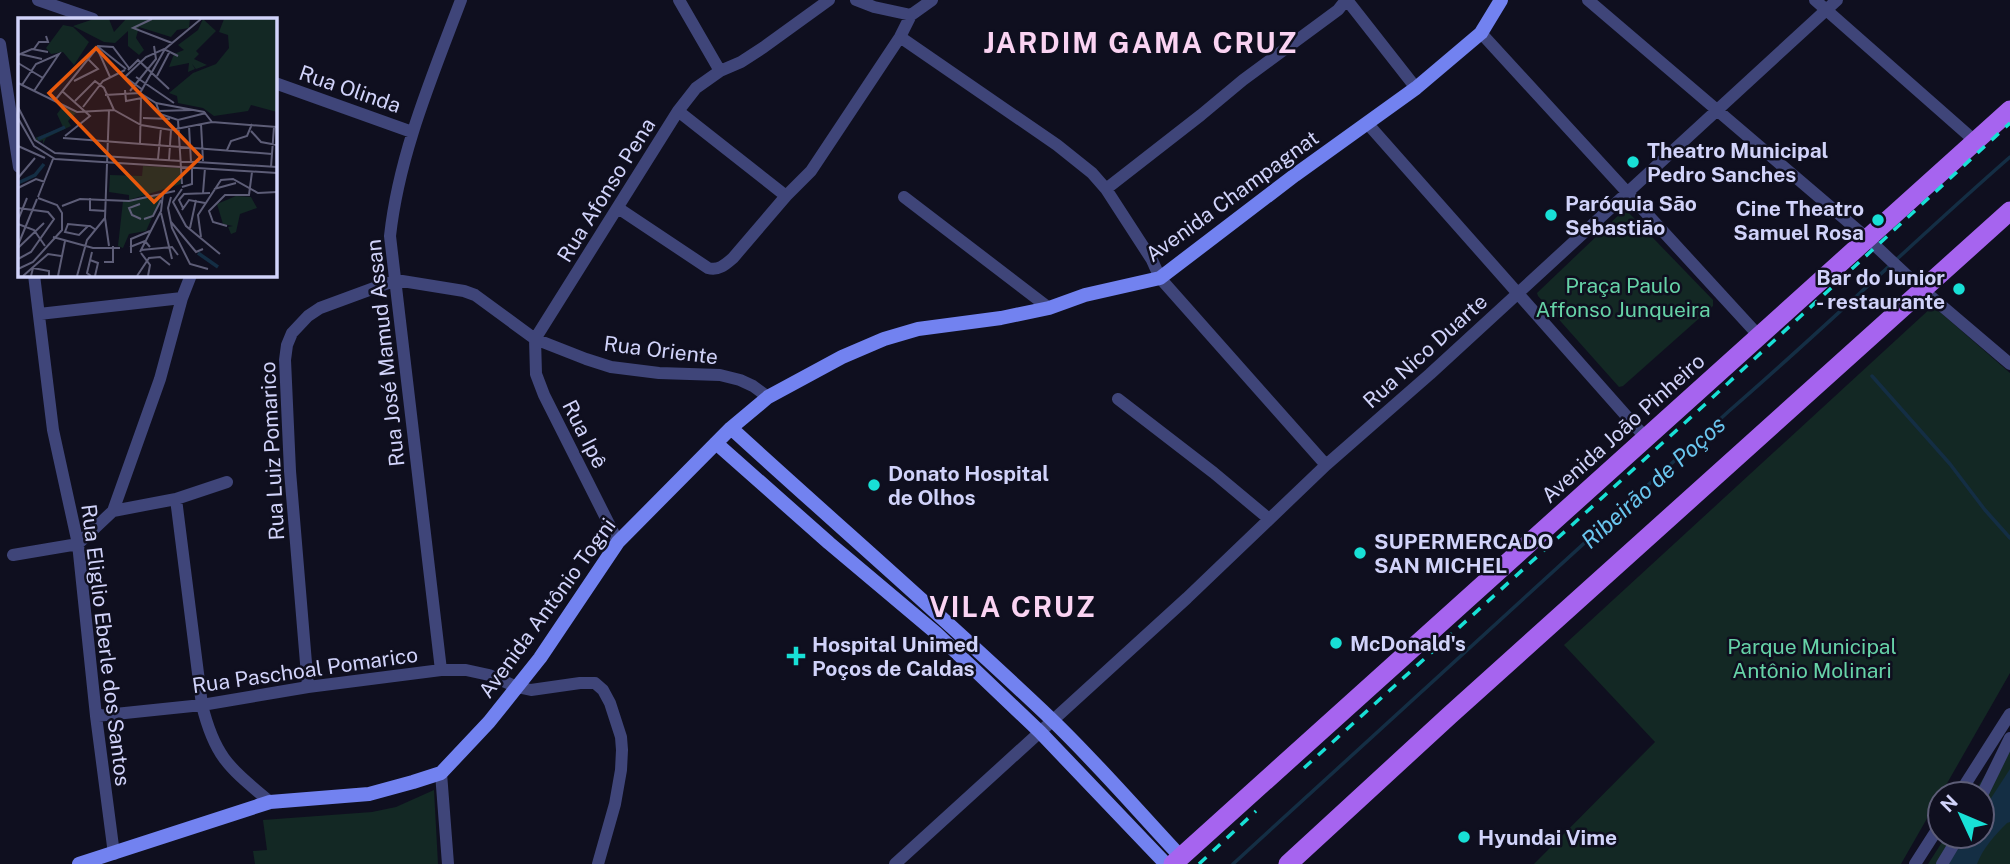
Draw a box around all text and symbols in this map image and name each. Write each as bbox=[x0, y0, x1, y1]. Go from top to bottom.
inset map bbox=[18, 18, 276, 276]
district label: JARDIM GAMA CRUZ bbox=[984, 26, 1298, 59]
street label: Rua Olinda bbox=[296, 60, 404, 118]
street label: Rua Afonso Pena bbox=[552, 113, 660, 267]
street label: Avenida Champagnat bbox=[1141, 125, 1323, 267]
place label: Theatro Municipal Pedro Sanches bbox=[1647, 138, 1829, 187]
marker: Theatro Municipal Pedro Sanches bbox=[1625, 154, 1641, 170]
place label: Paróquia São Sebastião bbox=[1565, 191, 1697, 240]
place label: Cine Theatro Samuel Rosa bbox=[1733, 196, 1864, 245]
marker: Paróquia São Sebastião bbox=[1543, 207, 1559, 223]
marker: Cine Theatro Samuel Rosa bbox=[1870, 212, 1886, 228]
street label: Rua José Mamud Assan bbox=[361, 238, 409, 468]
place label: Bar do Junior - restaurante bbox=[1816, 265, 1945, 314]
park label: Praça Paulo Affonso Junqueira bbox=[1535, 273, 1711, 322]
marker: Bar do Junior - restaurante bbox=[1951, 281, 1967, 297]
street label: Rua Nico Duarte bbox=[1358, 289, 1492, 413]
street label: Rua Oriente bbox=[602, 331, 720, 369]
street label: Avenida João Pinheiro bbox=[1536, 348, 1710, 508]
street label: Rua Luiz Pomarico bbox=[255, 361, 289, 541]
street label: Rua Ipê bbox=[557, 396, 613, 472]
water label: Ribeirão de Poços bbox=[1576, 410, 1730, 554]
place label: Donato Hospital de Olhos bbox=[888, 461, 1049, 510]
marker: Donato Hospital de Olhos bbox=[866, 477, 882, 493]
street label: Rua Eliglio Eberle dos Santos bbox=[76, 503, 136, 787]
street label: Avenida Antônio Togni bbox=[473, 513, 621, 703]
place label: SUPERMERCADO SAN MICHEL bbox=[1374, 529, 1553, 578]
marker: SUPERMERCADO SAN MICHEL bbox=[1352, 545, 1368, 561]
district label: VILA CRUZ bbox=[929, 590, 1097, 623]
place label: McDonald's bbox=[1350, 631, 1466, 656]
place label: Hospital Unimed Poços de Caldas bbox=[812, 632, 979, 681]
park label: Parque Municipal Antônio Molinari bbox=[1727, 634, 1897, 683]
marker: McDonald's bbox=[1328, 635, 1344, 651]
street label: Rua Paschoal Pomarico bbox=[190, 642, 420, 698]
marker: Hospital Unimed Poços de Caldas bbox=[786, 646, 806, 666]
north arrow bbox=[1926, 780, 1996, 850]
text: N bbox=[1936, 790, 1962, 816]
place label: Hyundai Vime bbox=[1478, 825, 1617, 850]
marker: Hyundai Vime bbox=[1456, 829, 1472, 845]

